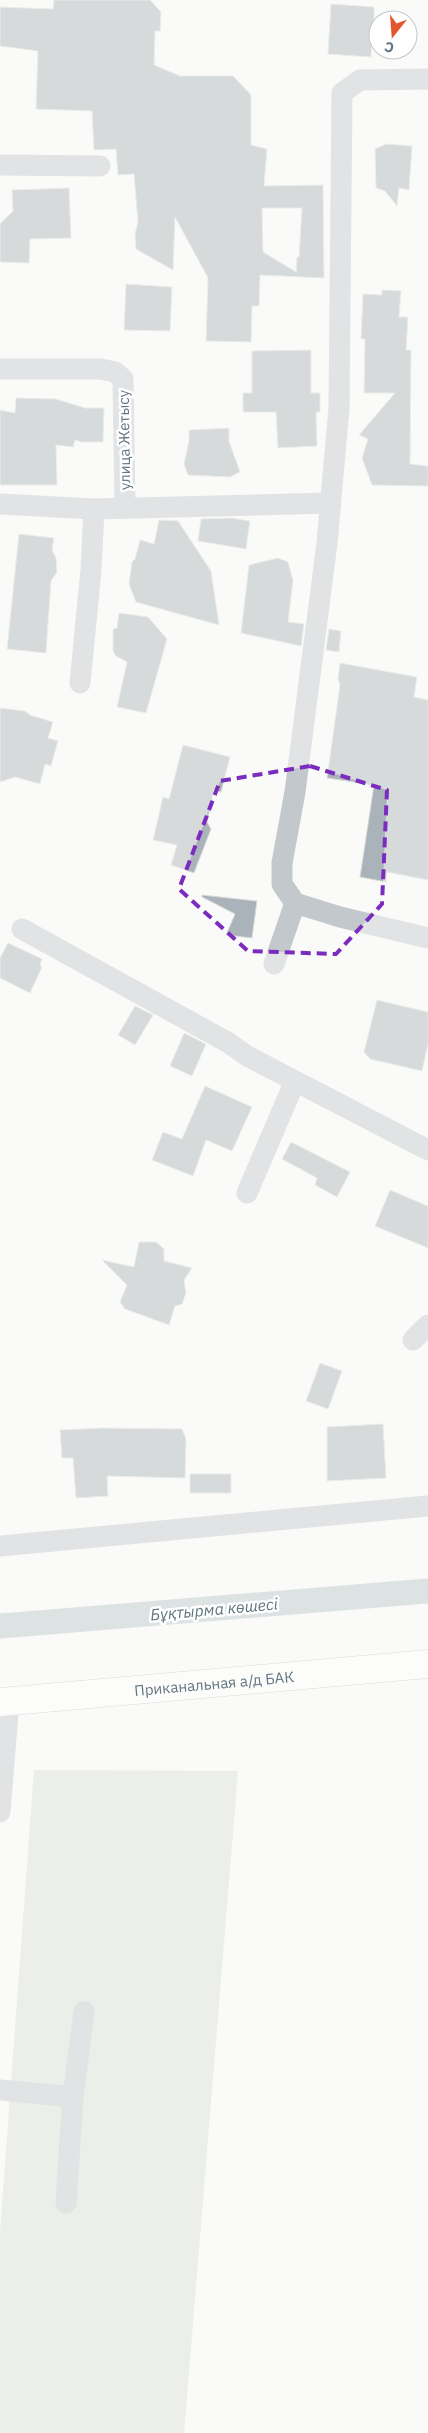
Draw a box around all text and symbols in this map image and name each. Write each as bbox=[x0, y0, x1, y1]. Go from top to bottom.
north arrow bbox=[368, 10, 418, 60]
text: С bbox=[382, 37, 396, 57]
street label: улица Жетысу bbox=[114, 389, 134, 490]
water label: Бұқтырма көшесі bbox=[149, 1593, 279, 1625]
street label: Приканальная а/д БАК bbox=[133, 1666, 295, 1700]

